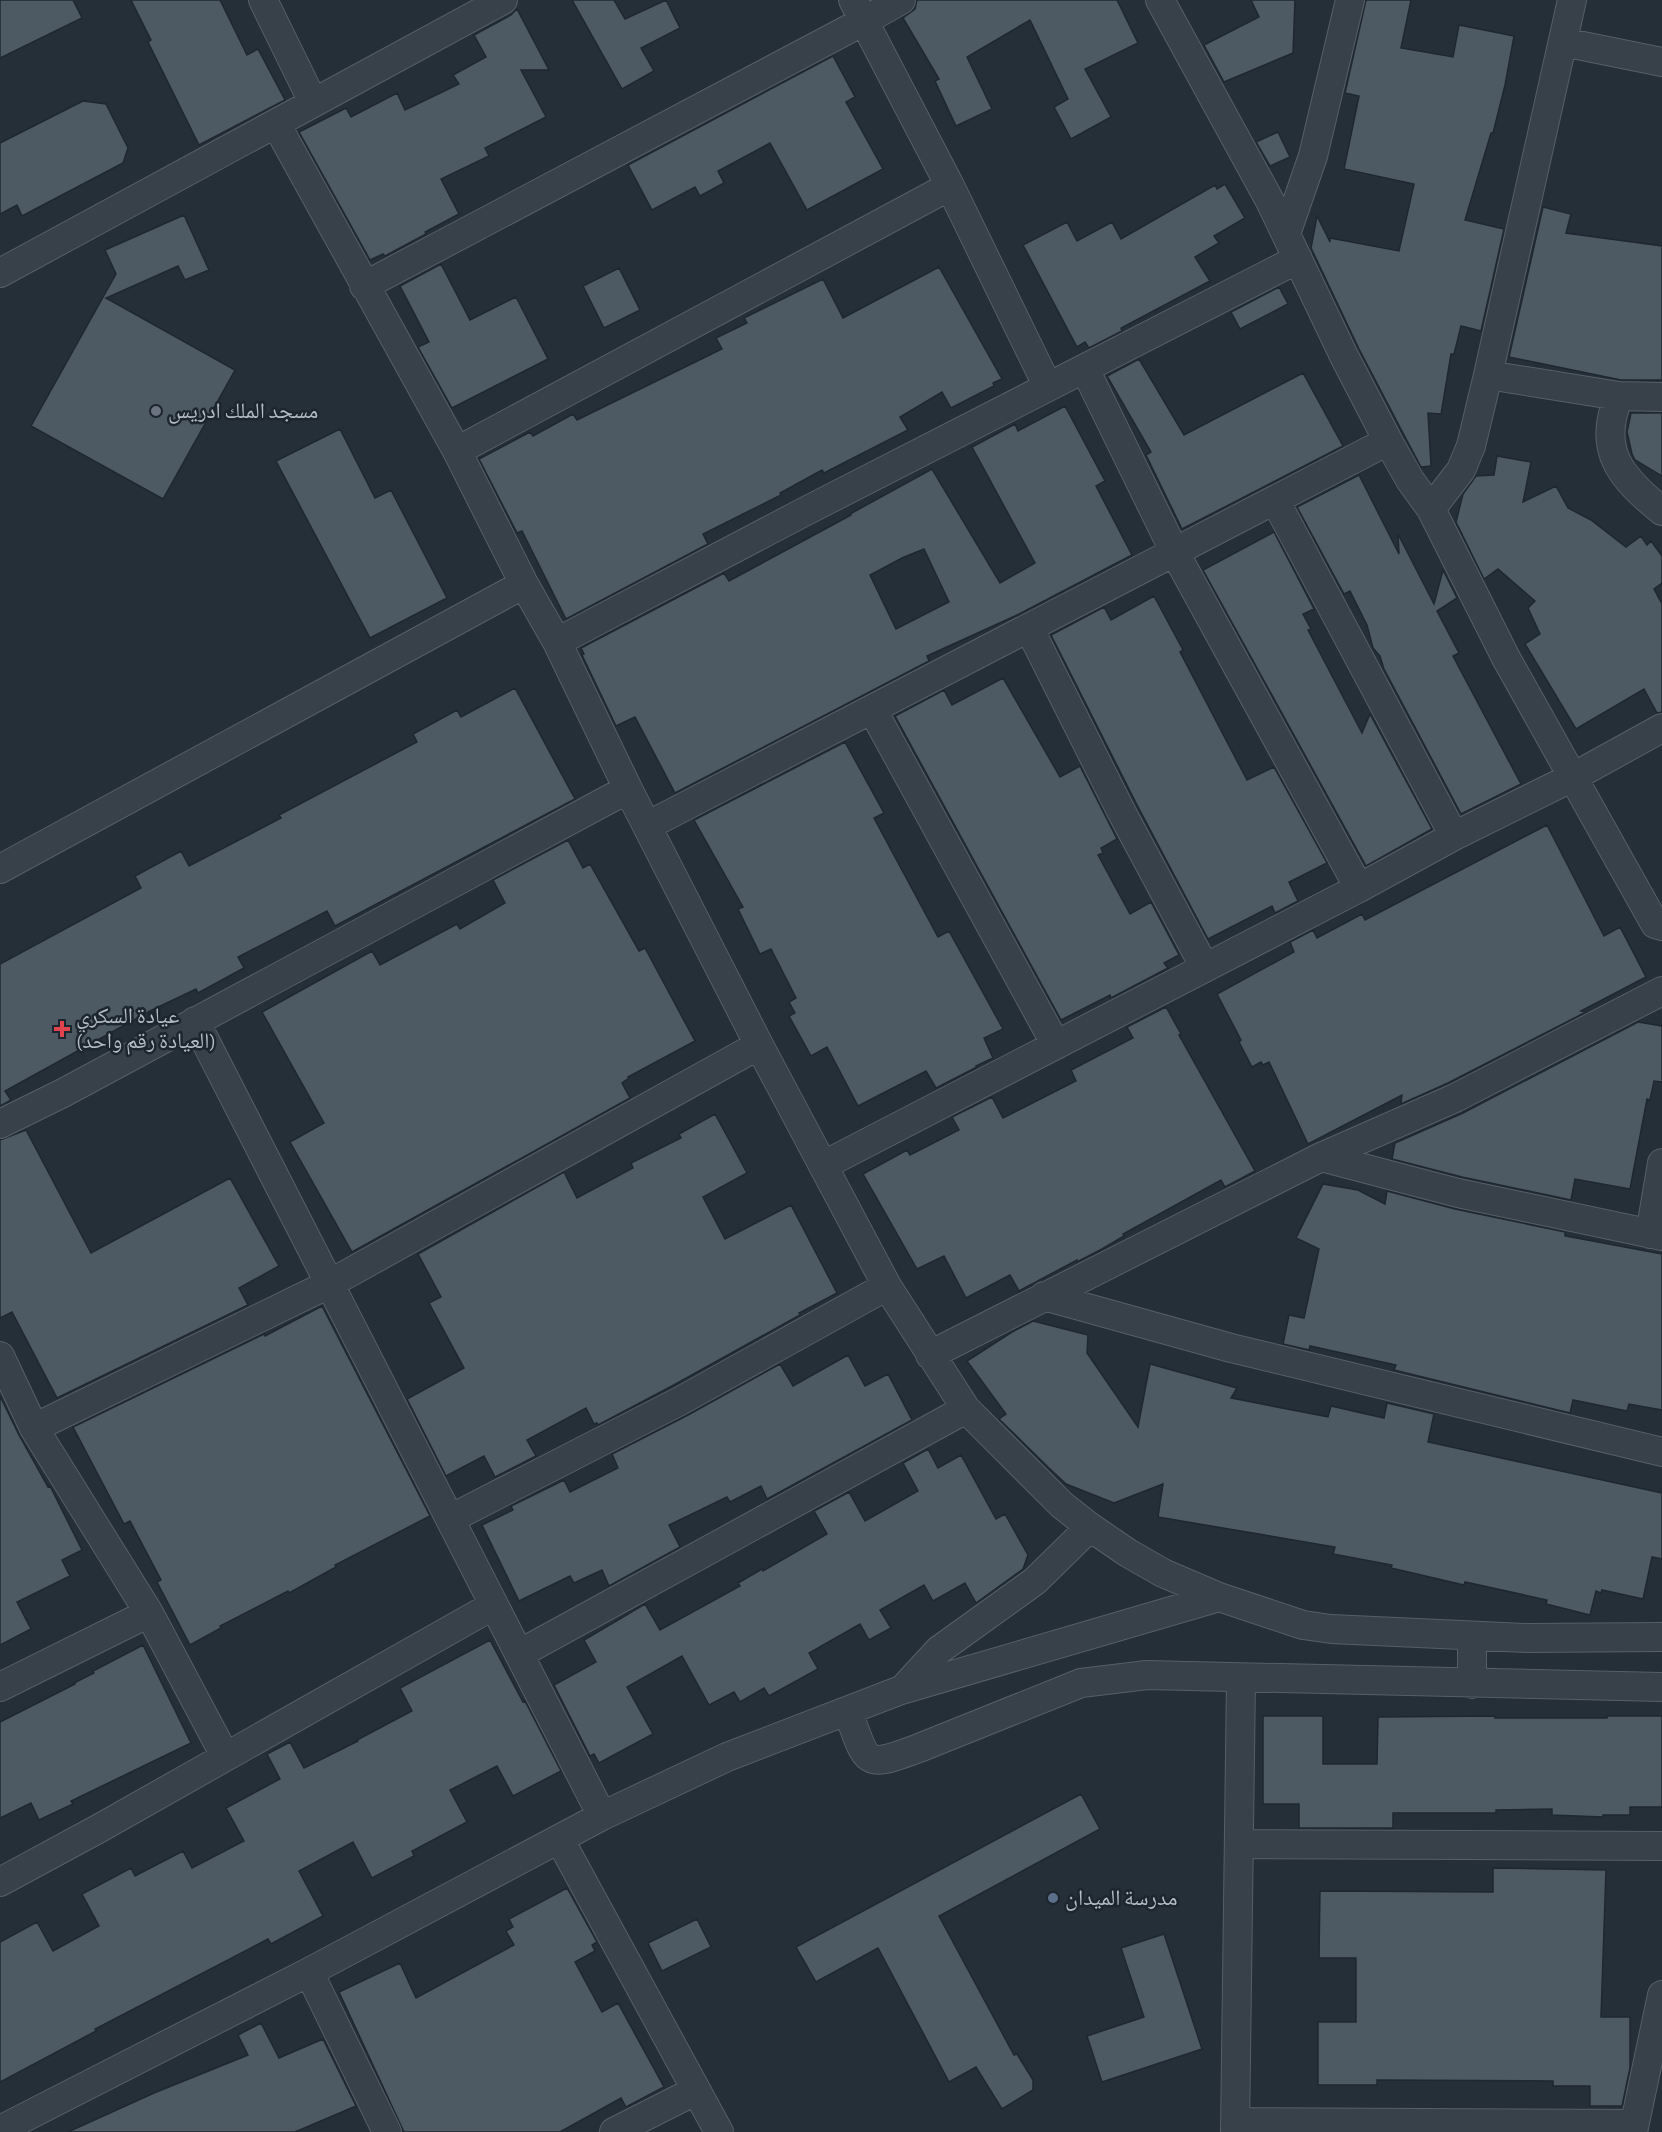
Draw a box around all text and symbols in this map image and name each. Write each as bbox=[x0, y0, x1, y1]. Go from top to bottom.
place label: مسجد الملك ادريس bbox=[168, 400, 318, 424]
marker: مسجد الملك ادريس bbox=[149, 404, 163, 418]
place label: عيادة السكري (العيادة رقم واحد) bbox=[76, 1005, 216, 1055]
marker: عيادة السكري (العيادة رقم واحد) bbox=[53, 1020, 71, 1038]
place label: مدرسة الميدان bbox=[1065, 1887, 1177, 1911]
marker: مدرسة الميدان bbox=[1046, 1891, 1060, 1905]

